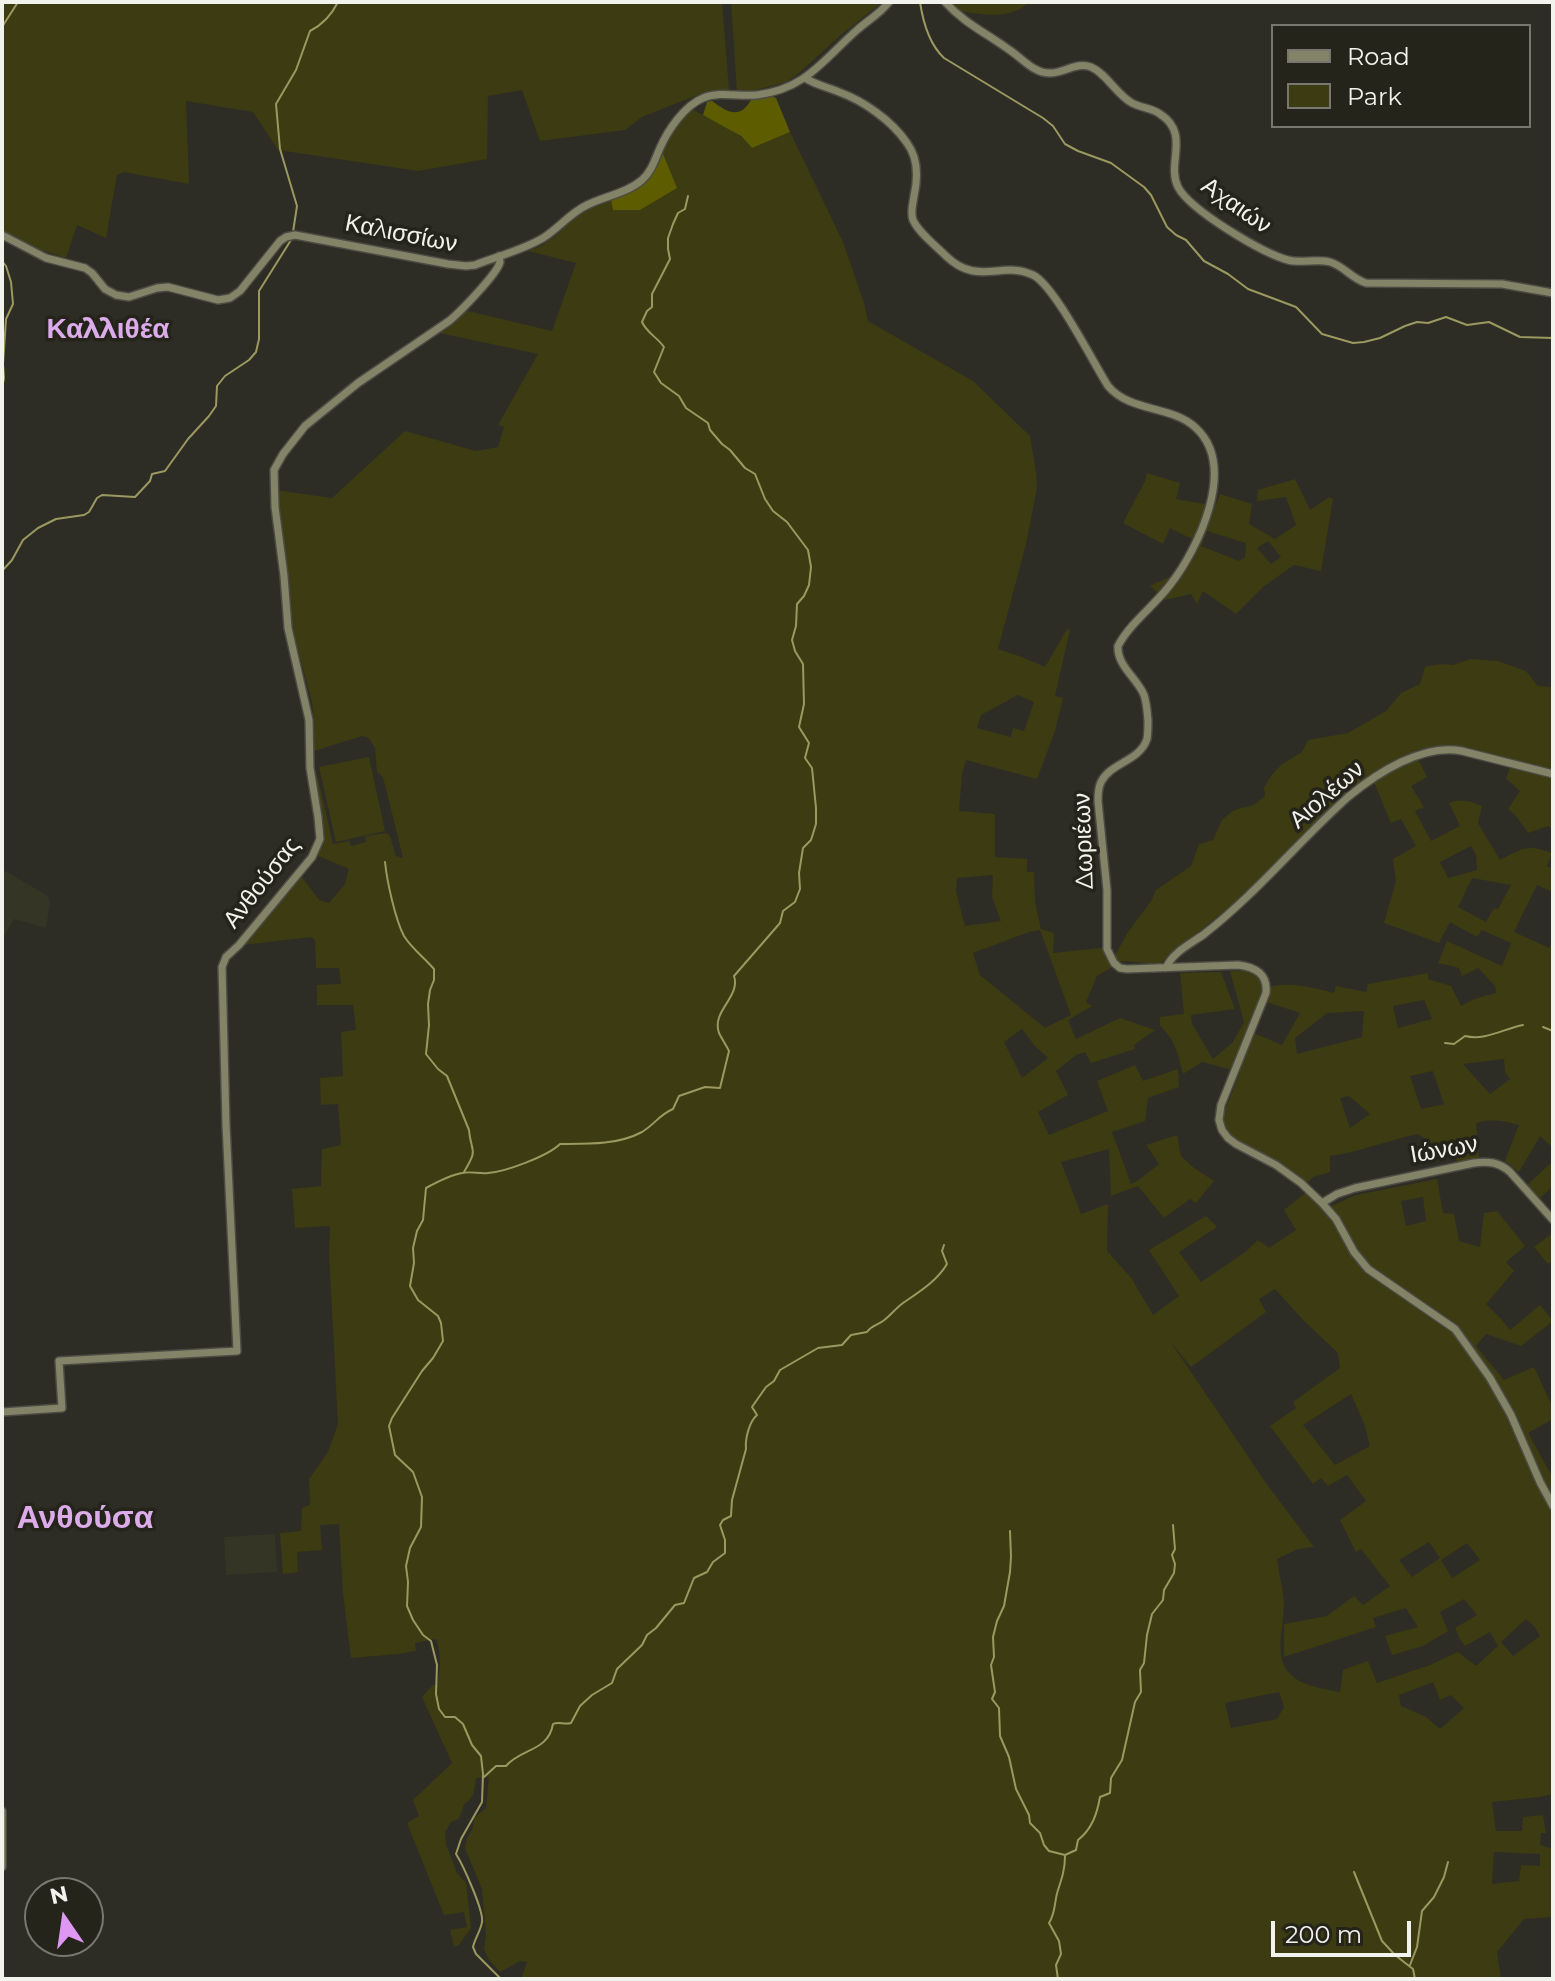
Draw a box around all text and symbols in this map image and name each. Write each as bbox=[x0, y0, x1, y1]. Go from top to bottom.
legend bbox=[1271, 24, 1531, 128]
text: Road bbox=[1347, 42, 1410, 71]
text: Park bbox=[1347, 82, 1402, 111]
street label: Αχαιών bbox=[1195, 172, 1277, 240]
street label: Καλισσίων bbox=[342, 209, 460, 259]
district label: Καλλιθέα bbox=[46, 313, 170, 347]
street label: Αιολέων bbox=[1284, 755, 1370, 835]
street label: Δωριέων bbox=[1068, 792, 1100, 890]
street label: Ανθούσας bbox=[218, 832, 306, 934]
street label: Ιώνων bbox=[1408, 1130, 1480, 1170]
district label: Ανθούσα bbox=[17, 1500, 153, 1538]
north arrow bbox=[24, 1877, 104, 1957]
text: N bbox=[47, 1880, 71, 1910]
scale bar bbox=[1275, 1905, 1415, 1955]
text: 200 m bbox=[1285, 1920, 1362, 1949]

